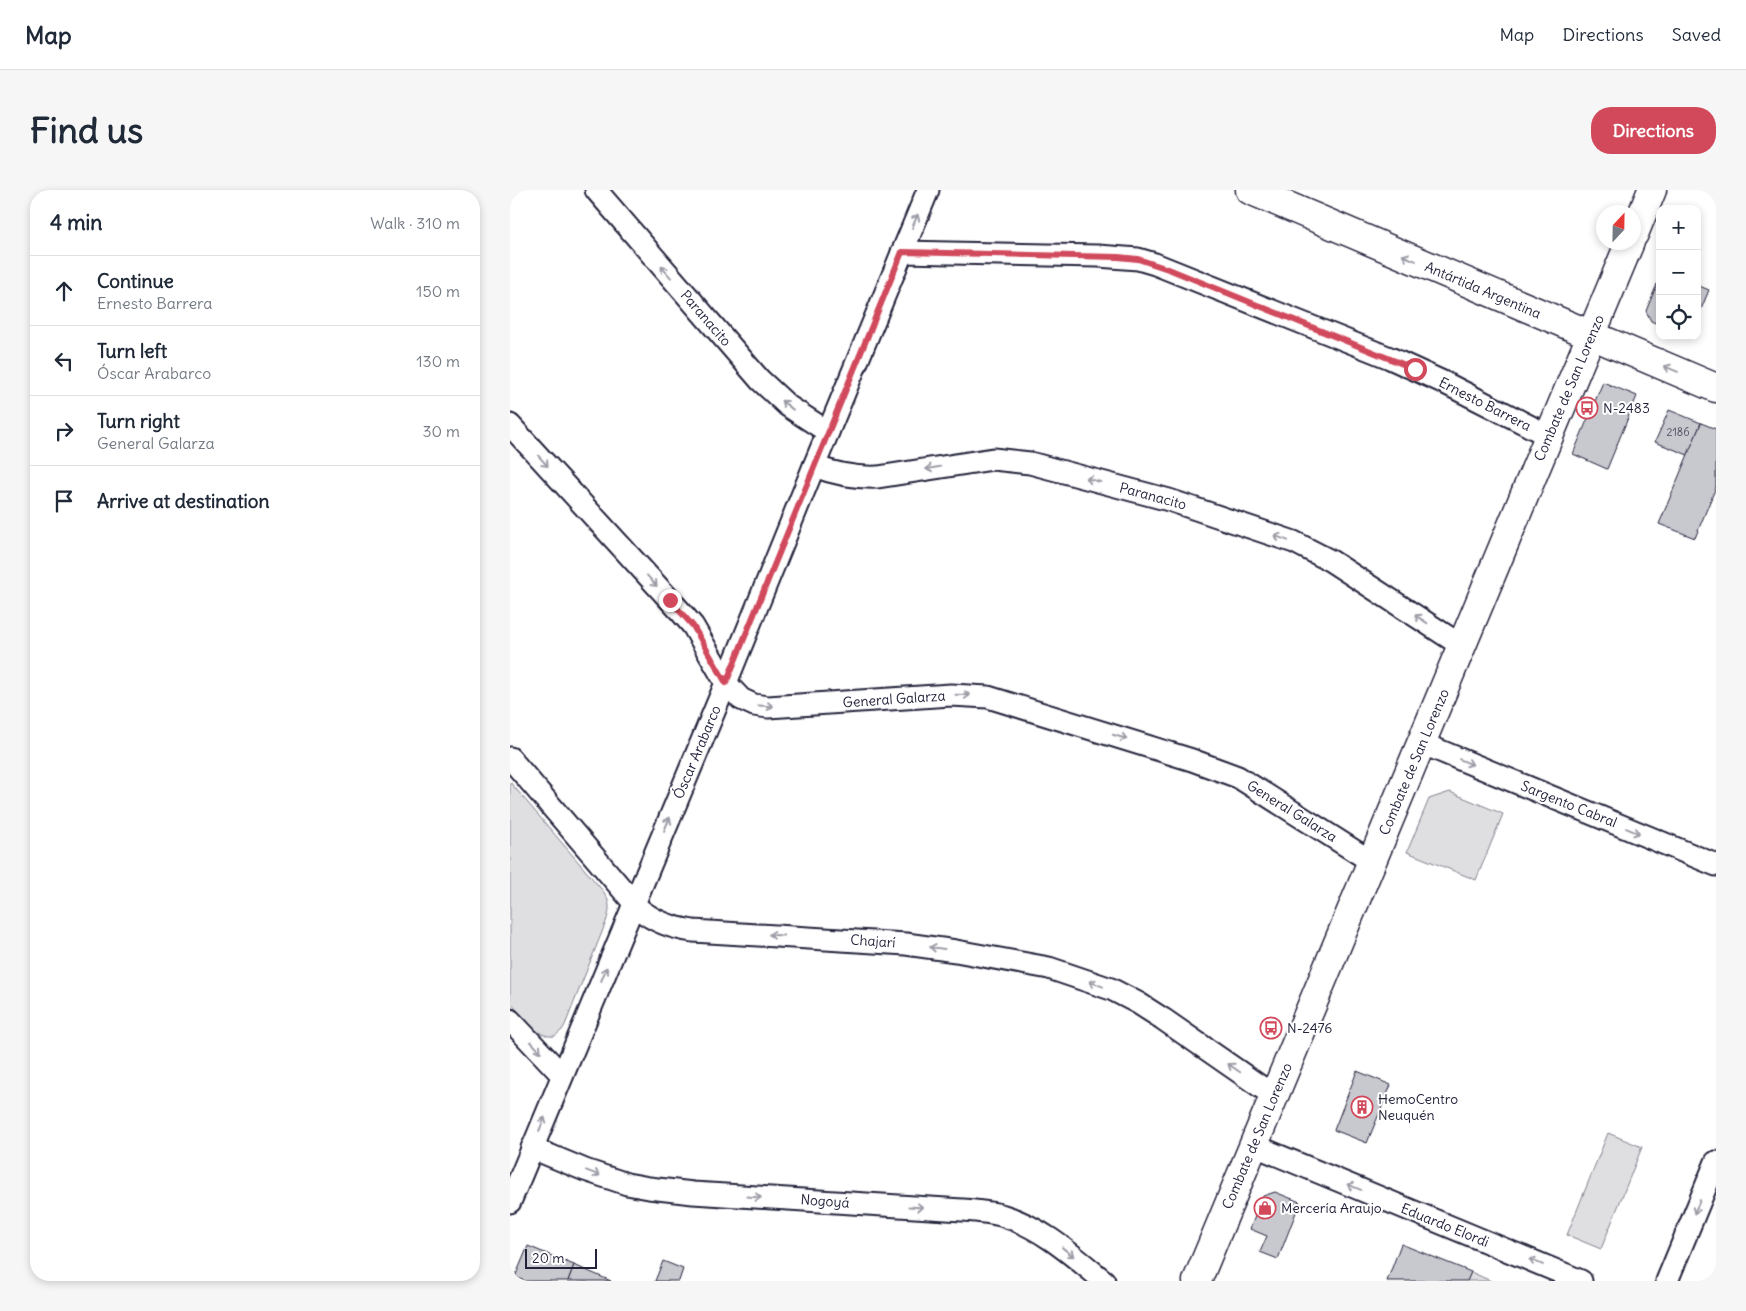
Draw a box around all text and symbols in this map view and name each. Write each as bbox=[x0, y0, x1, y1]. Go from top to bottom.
text: Map bbox=[25, 20, 72, 50]
text: Map bbox=[1499, 23, 1534, 46]
text: Directions bbox=[1562, 23, 1644, 46]
text: Saved bbox=[1672, 23, 1721, 46]
button: Directions bbox=[1591, 107, 1716, 154]
text: Find us bbox=[30, 108, 143, 152]
north arrow bbox=[1596, 205, 1641, 250]
map controls bbox=[1656, 205, 1701, 340]
button: + bbox=[1656, 205, 1701, 250]
text: 4 min bbox=[50, 209, 102, 236]
text: Walk · 310 m bbox=[370, 213, 460, 233]
one-way arrow bbox=[911, 214, 920, 229]
button: − bbox=[1656, 250, 1701, 295]
one-way arrow bbox=[1402, 252, 1417, 262]
street label: Antártida Argentina bbox=[1422, 257, 1544, 323]
one-way arrow bbox=[661, 265, 672, 278]
text: Continue bbox=[97, 269, 174, 293]
icon: ahead bbox=[50, 277, 78, 305]
text: 150 m bbox=[416, 281, 460, 301]
street label: Paranacito bbox=[677, 286, 735, 350]
text: Ernesto Barrera bbox=[97, 293, 213, 313]
button: locate bbox=[1656, 295, 1701, 340]
street label: Combate de San Lorenzo bbox=[1530, 312, 1608, 464]
text: Turn left bbox=[97, 339, 167, 363]
icon: left bbox=[50, 347, 78, 375]
text: 130 m bbox=[416, 351, 460, 371]
route start bbox=[1404, 358, 1427, 381]
text: Óscar Arabarco bbox=[97, 363, 211, 383]
one-way arrow bbox=[1664, 364, 1679, 373]
street label: Ernesto Barrera bbox=[1436, 373, 1534, 435]
bus stop icon: N-2483 bbox=[1575, 396, 1599, 420]
one-way arrow bbox=[781, 399, 794, 410]
place label: N-2483 bbox=[1603, 399, 1650, 417]
text: Turn right bbox=[97, 409, 180, 433]
icon: right bbox=[50, 417, 78, 445]
text: 30 m bbox=[423, 421, 460, 441]
house number: 2186 bbox=[1666, 425, 1690, 439]
text: General Galarza bbox=[97, 433, 215, 453]
one-way arrow bbox=[537, 454, 549, 467]
one-way arrow bbox=[925, 464, 941, 474]
one-way arrow bbox=[1085, 474, 1101, 484]
street label: Paranacito bbox=[1118, 478, 1189, 514]
icon: arrive bbox=[50, 487, 78, 515]
text: Arrive at destination bbox=[97, 489, 270, 513]
one-way arrow bbox=[1274, 533, 1289, 542]
one-way arrow bbox=[646, 575, 658, 588]
route end bbox=[659, 589, 682, 612]
one-way arrow bbox=[1414, 614, 1428, 625]
street label: General Galarza bbox=[842, 686, 946, 712]
street label: Combate de San Lorenzo bbox=[1375, 686, 1453, 838]
one-way arrow bbox=[955, 691, 971, 700]
street label: Óscar Arabarco bbox=[669, 702, 725, 802]
one-way arrow bbox=[758, 702, 774, 711]
one-way arrow bbox=[1112, 733, 1128, 743]
one-way arrow bbox=[1458, 758, 1473, 767]
street label: General Galarza bbox=[1244, 776, 1340, 846]
street label: Sargento Cabral bbox=[1518, 777, 1620, 831]
one-way arrow bbox=[662, 817, 672, 832]
one-way arrow bbox=[1625, 826, 1640, 836]
street label: Chajarí bbox=[850, 930, 896, 952]
one-way arrow bbox=[768, 931, 784, 940]
one-way arrow bbox=[930, 943, 946, 953]
one-way arrow bbox=[599, 967, 609, 982]
one-way arrow bbox=[1089, 978, 1104, 988]
bus stop icon: N-2476 bbox=[1259, 1016, 1283, 1040]
place label: N-2476 bbox=[1287, 1019, 1332, 1037]
one-way arrow bbox=[530, 1041, 542, 1054]
street label: Combate de San Lorenzo bbox=[1218, 1060, 1296, 1212]
one-way arrow bbox=[1227, 1063, 1241, 1073]
place label: HemoCentro Neuquén bbox=[1378, 1090, 1458, 1124]
building icon: HemoCentro Neuquén bbox=[1350, 1095, 1374, 1119]
one-way arrow bbox=[538, 1117, 547, 1133]
one-way arrow bbox=[585, 1169, 601, 1178]
one-way arrow bbox=[1346, 1181, 1361, 1190]
street label: Nogoyá bbox=[800, 1190, 850, 1212]
one-way arrow bbox=[745, 1192, 761, 1201]
shop icon: Mercería Araujo bbox=[1253, 1196, 1277, 1220]
place label: Mercería Araujo bbox=[1281, 1199, 1382, 1217]
street label: Eduardo Elordi bbox=[1398, 1199, 1492, 1251]
one-way arrow bbox=[1692, 1199, 1702, 1214]
one-way arrow bbox=[907, 1202, 923, 1211]
scale bar bbox=[525, 1246, 598, 1269]
one-way arrow bbox=[1061, 1246, 1074, 1257]
text: 20 m bbox=[532, 1249, 565, 1267]
one-way arrow bbox=[1529, 1257, 1544, 1267]

